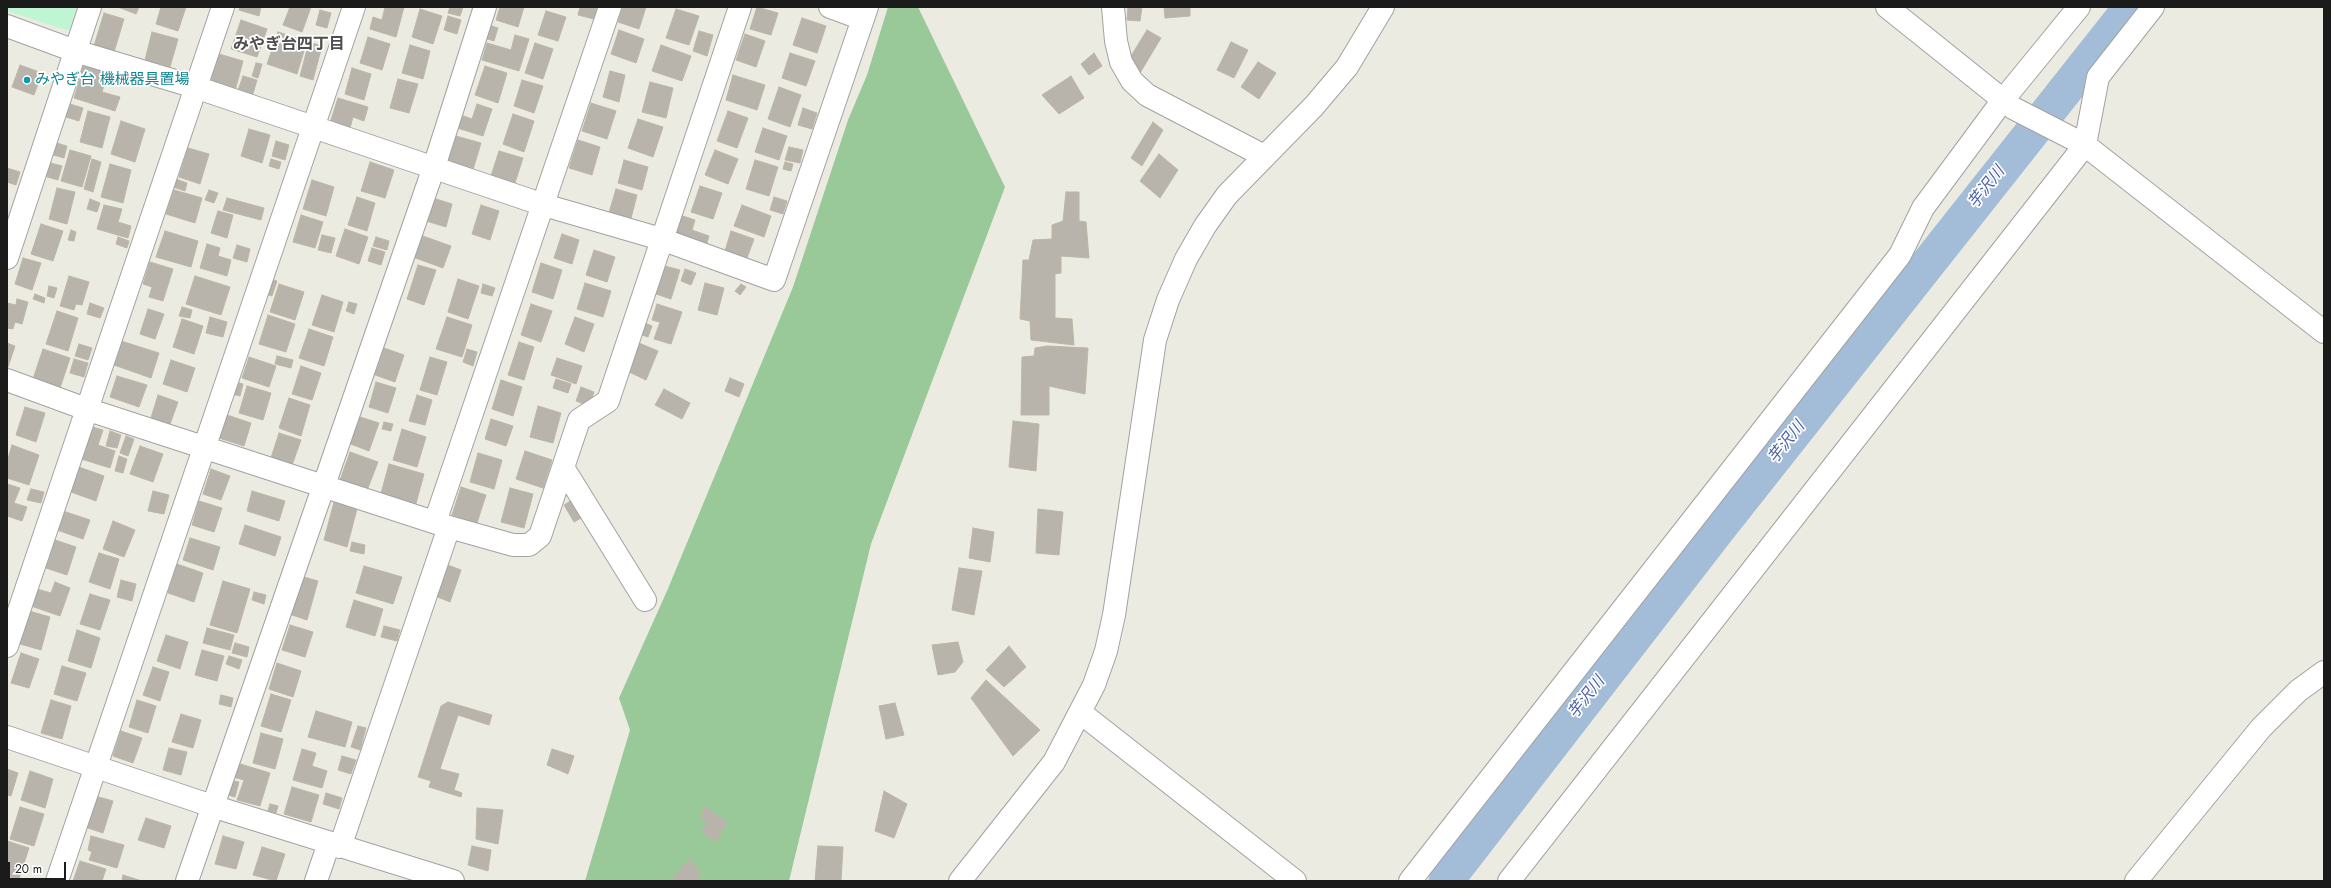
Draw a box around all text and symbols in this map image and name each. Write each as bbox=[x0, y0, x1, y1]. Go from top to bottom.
district label: みやぎ台四丁目 bbox=[233, 35, 345, 55]
place label: みやぎ台 機械器具置場 bbox=[35, 71, 189, 89]
marker: みやぎ台 機械器具置場 bbox=[22, 75, 32, 85]
water label: 芋沢川 bbox=[1965, 163, 2009, 213]
water label: 芋沢川 bbox=[1765, 418, 1809, 468]
water label: 芋沢川 bbox=[1565, 673, 1609, 723]
scale bar bbox=[10, 854, 68, 880]
text: 20 m bbox=[15, 860, 42, 878]

